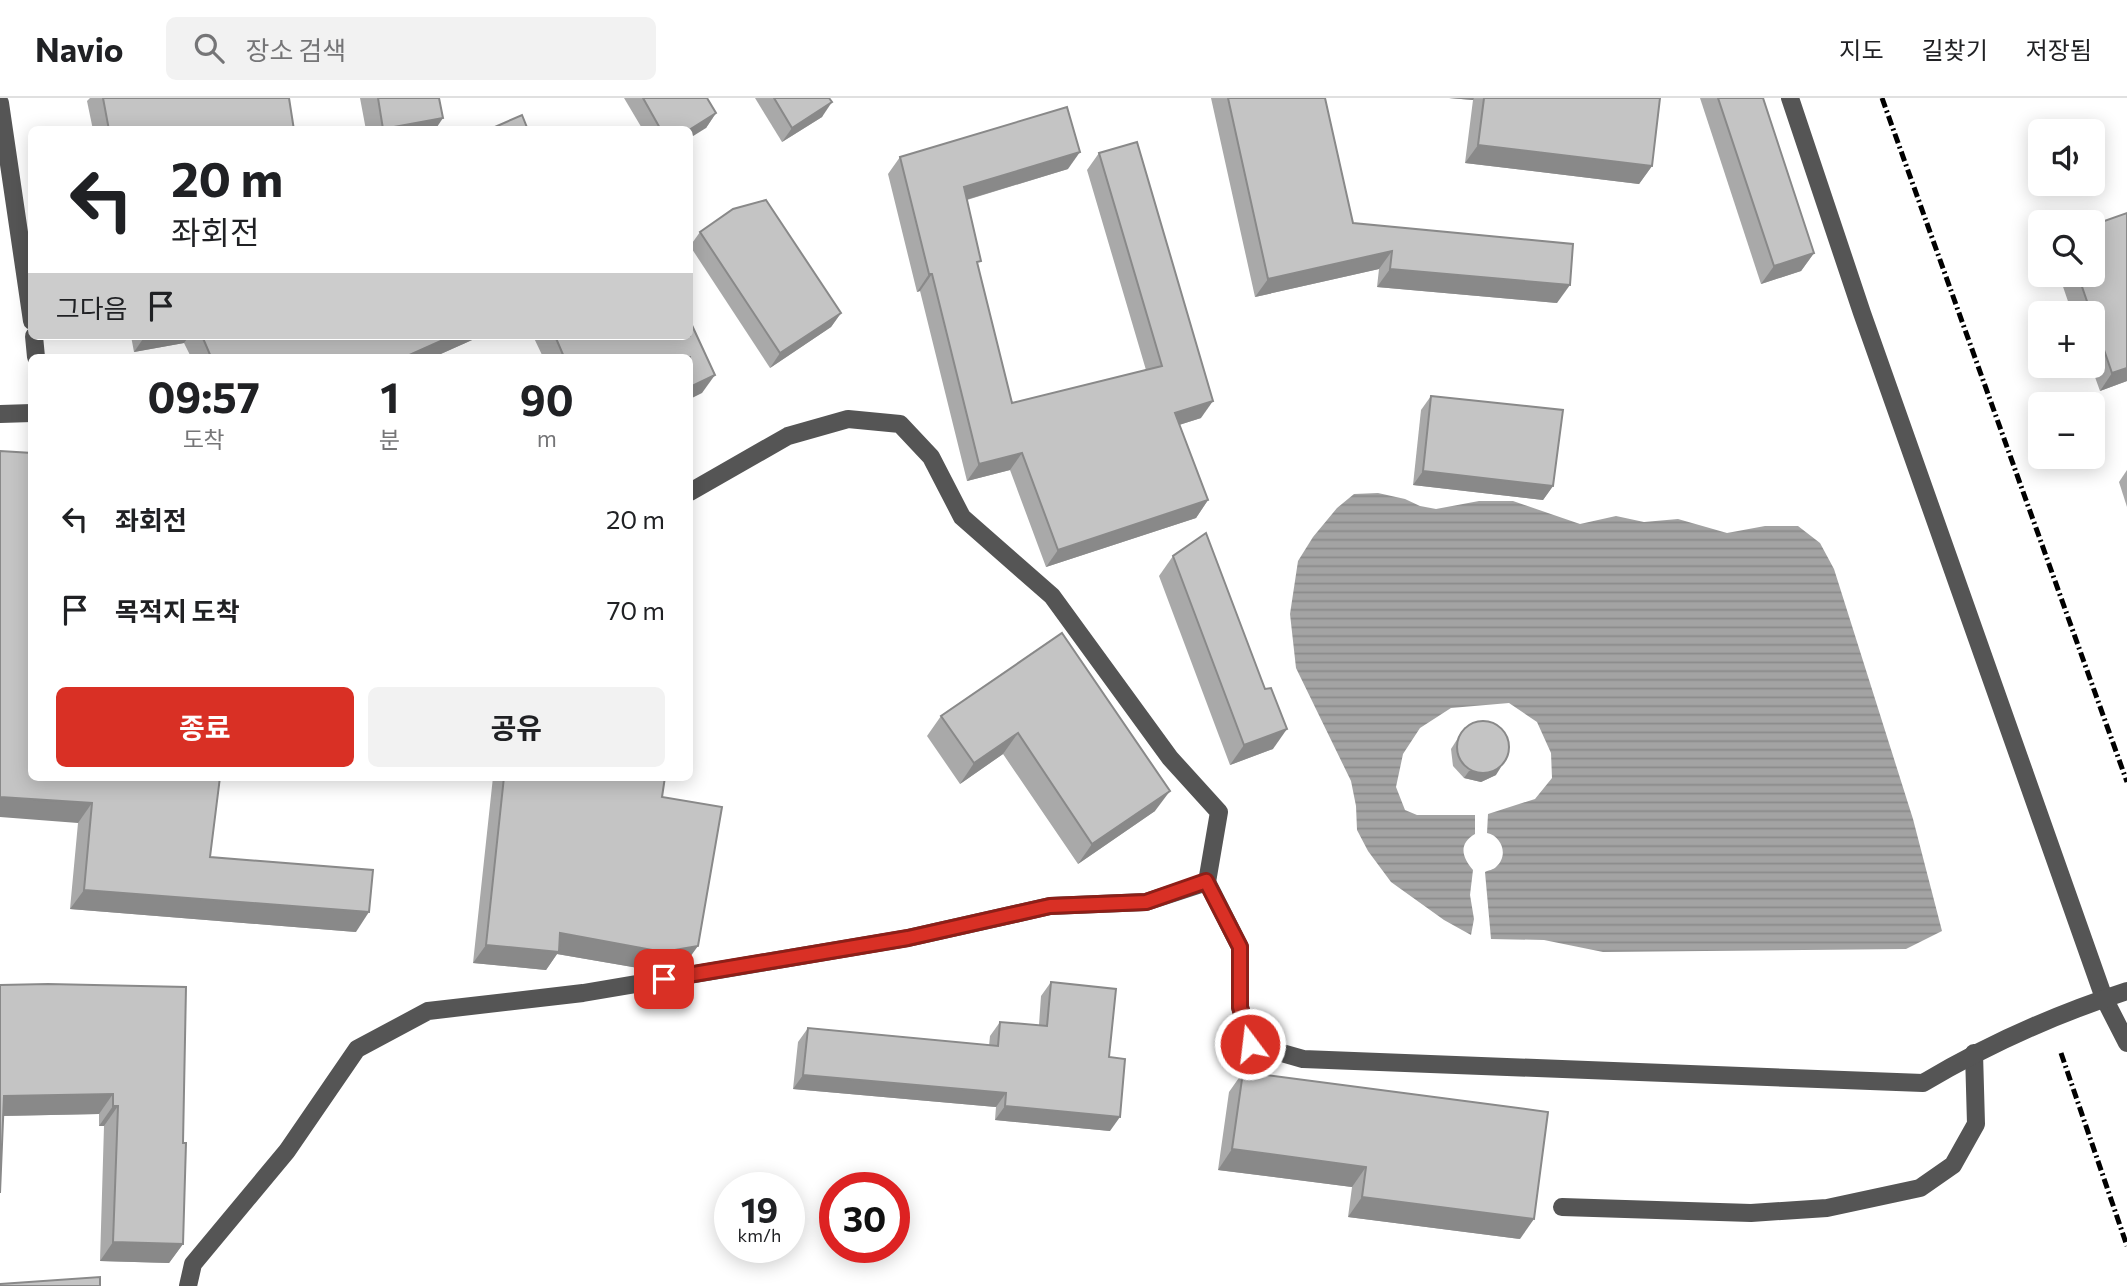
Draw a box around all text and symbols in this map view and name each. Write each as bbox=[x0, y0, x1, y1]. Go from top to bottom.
search box bbox=[166, 17, 656, 80]
text: Navio bbox=[35, 28, 124, 69]
icon: search bbox=[190, 29, 228, 67]
text: 장소 검색 bbox=[246, 34, 346, 65]
text: 지도 bbox=[1839, 35, 1884, 64]
text: 길찾기 bbox=[1922, 35, 1988, 64]
text: 저장됨 bbox=[2026, 35, 2092, 64]
map controls bbox=[2028, 119, 2105, 469]
button: sound bbox=[2028, 119, 2105, 196]
text: 20 m bbox=[171, 147, 283, 207]
icon: left bbox=[56, 154, 147, 245]
button: search bbox=[2028, 210, 2105, 287]
text: 좌회전 bbox=[171, 211, 259, 251]
icon: arrive bbox=[142, 287, 180, 325]
text: 그다음 bbox=[56, 292, 128, 323]
button: + bbox=[2028, 301, 2105, 378]
text: 09:57 bbox=[147, 370, 260, 422]
text: 1 bbox=[380, 370, 399, 422]
text: 90 bbox=[520, 373, 574, 425]
button: − bbox=[2028, 392, 2105, 469]
text: m bbox=[537, 424, 557, 452]
text: 도착 bbox=[182, 425, 225, 453]
text: 분 bbox=[379, 425, 400, 453]
icon: left bbox=[56, 500, 94, 538]
text: 20 m bbox=[606, 503, 665, 534]
text: 좌회전 bbox=[115, 504, 187, 535]
icon: arrive bbox=[56, 591, 94, 629]
text: 70 m bbox=[607, 594, 665, 625]
text: 목적지 도착 bbox=[115, 595, 240, 626]
button: 종료 bbox=[56, 687, 354, 767]
button: 공유 bbox=[368, 687, 665, 767]
pin bbox=[634, 949, 694, 1009]
icon: arrive bbox=[645, 960, 683, 998]
position arrow bbox=[1213, 1007, 1287, 1081]
speed limit sign: 30 bbox=[819, 1172, 910, 1263]
text: 19 bbox=[741, 1187, 778, 1230]
text: km/h bbox=[738, 1224, 781, 1246]

